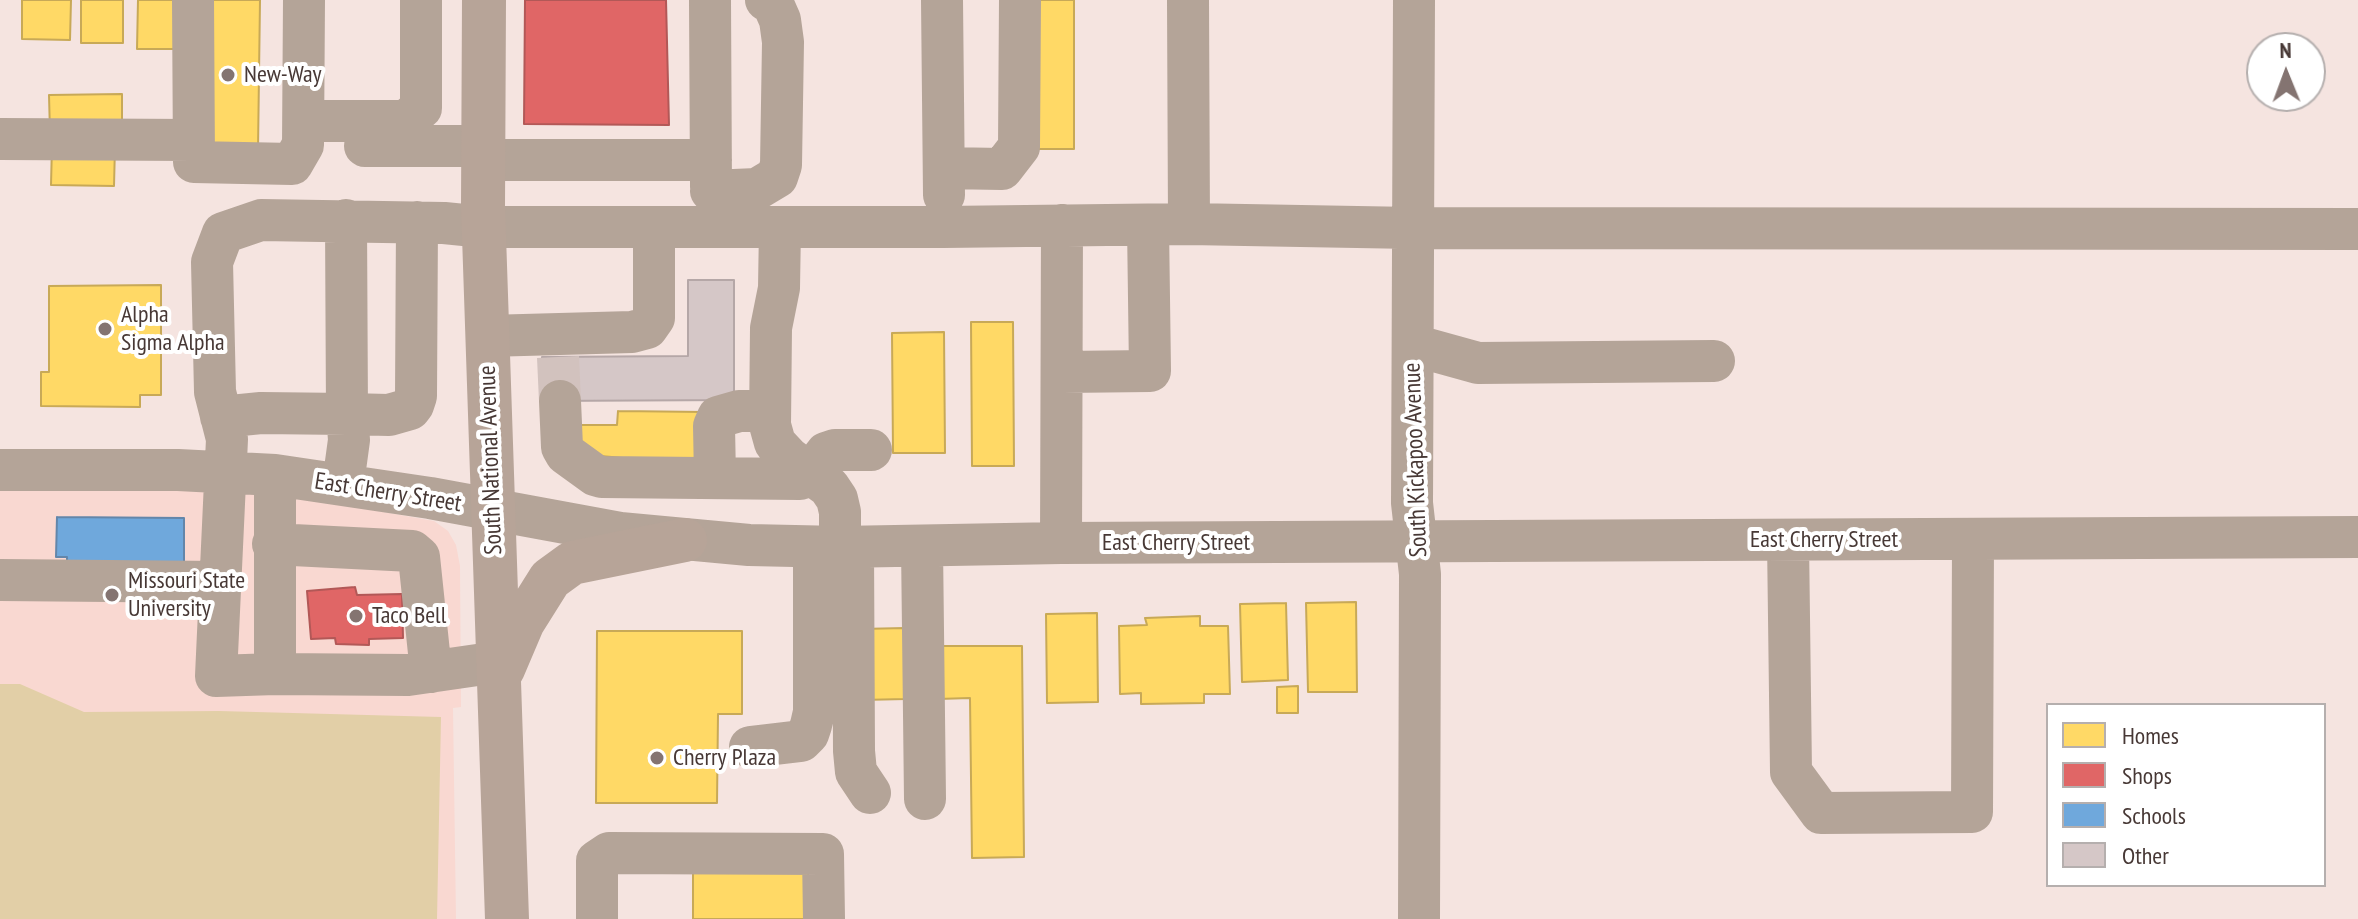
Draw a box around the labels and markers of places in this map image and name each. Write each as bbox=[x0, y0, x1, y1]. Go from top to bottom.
place label: New-Way bbox=[244, 61, 322, 89]
marker: New-Way bbox=[219, 66, 237, 84]
place label: Alpha Sigma Alpha bbox=[121, 301, 225, 357]
marker: Alpha Sigma Alpha bbox=[96, 320, 114, 338]
place label: Missouri State University bbox=[128, 567, 245, 623]
marker: Missouri State University bbox=[103, 586, 121, 604]
place label: Taco Bell bbox=[372, 602, 446, 630]
marker: Taco Bell bbox=[347, 607, 365, 625]
place label: Cherry Plaza bbox=[673, 744, 776, 772]
marker: Cherry Plaza bbox=[648, 749, 666, 767]

